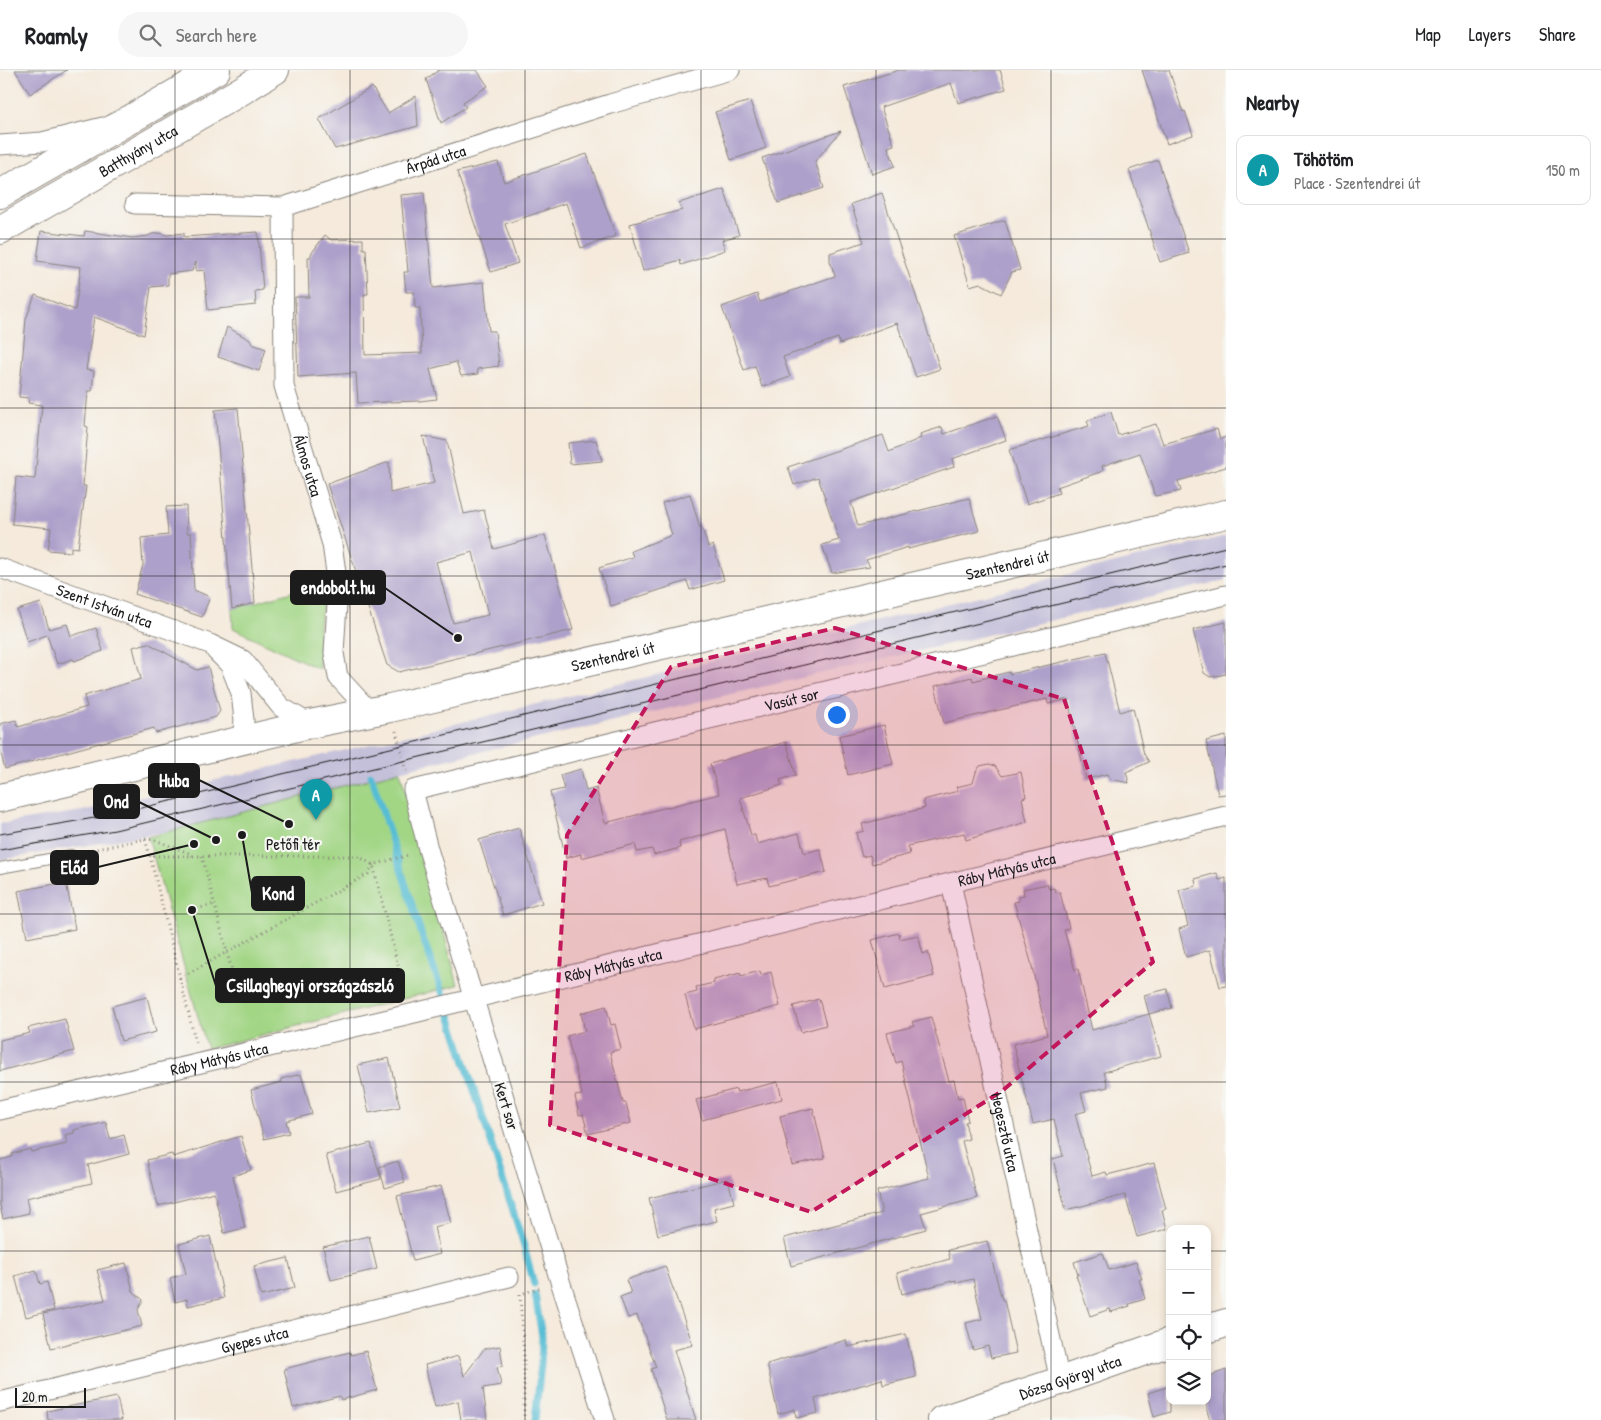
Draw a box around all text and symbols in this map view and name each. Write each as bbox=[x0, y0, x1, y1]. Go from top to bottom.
search box bbox=[118, 12, 468, 57]
text: Roamly bbox=[25, 19, 88, 51]
icon: search bbox=[136, 21, 164, 49]
text: Search here bbox=[176, 22, 257, 48]
text: Map bbox=[1415, 22, 1441, 47]
text: Layers bbox=[1469, 22, 1511, 47]
text: Share bbox=[1539, 22, 1576, 47]
text: Nearby bbox=[1246, 88, 1299, 117]
street label: Batthyány utca bbox=[94, 119, 181, 182]
street label: Árpád utca bbox=[403, 139, 468, 179]
text: Töhötöm bbox=[1294, 146, 1353, 172]
text: A bbox=[1259, 159, 1267, 181]
text: 150 m bbox=[1546, 159, 1580, 181]
text: Place · Szentendrei út bbox=[1294, 172, 1420, 194]
street label: Álmos utca bbox=[288, 432, 328, 499]
street label: Szentendrei út bbox=[963, 544, 1052, 585]
callout: endobolt.hu bbox=[291, 571, 385, 604]
text: endobolt.hu bbox=[301, 575, 376, 600]
street label: Szent István utca bbox=[53, 578, 155, 633]
street label: Szentendrei út bbox=[569, 636, 657, 677]
street label: Vasút sor bbox=[762, 682, 821, 716]
your location bbox=[824, 702, 850, 728]
callout: Huba bbox=[149, 764, 199, 797]
text: Huba bbox=[159, 768, 190, 793]
pin: A bbox=[300, 779, 332, 820]
callout: Ond bbox=[94, 785, 139, 818]
text: Ond bbox=[103, 789, 129, 814]
street label: Petőfi tér bbox=[266, 833, 320, 855]
street label: Ráby Mátyás utca bbox=[956, 847, 1057, 892]
callout: Előd bbox=[51, 851, 98, 884]
text: Előd bbox=[60, 855, 88, 880]
callout: Kond bbox=[252, 877, 304, 910]
text: Kond bbox=[262, 881, 294, 906]
street label: Ráby Mátyás utca bbox=[562, 942, 664, 987]
callout: Csillaghegyi országzászló bbox=[216, 969, 404, 1002]
text: Csillaghegyi országzászló bbox=[226, 973, 394, 999]
street label: Ráby Mátyás utca bbox=[168, 1037, 270, 1081]
street label: Kert sor bbox=[489, 1079, 525, 1133]
street label: Hegesztő utca bbox=[986, 1090, 1025, 1174]
map controls bbox=[1166, 1225, 1211, 1405]
button: + bbox=[1166, 1225, 1211, 1270]
button: − bbox=[1166, 1270, 1211, 1315]
button: locate bbox=[1166, 1315, 1211, 1360]
street label: Gyepes utca bbox=[219, 1321, 290, 1358]
street label: Dózsa György utca bbox=[1016, 1349, 1124, 1405]
button: layers bbox=[1166, 1360, 1211, 1405]
scale bar bbox=[15, 1385, 86, 1408]
text: 20 m bbox=[22, 1387, 48, 1406]

